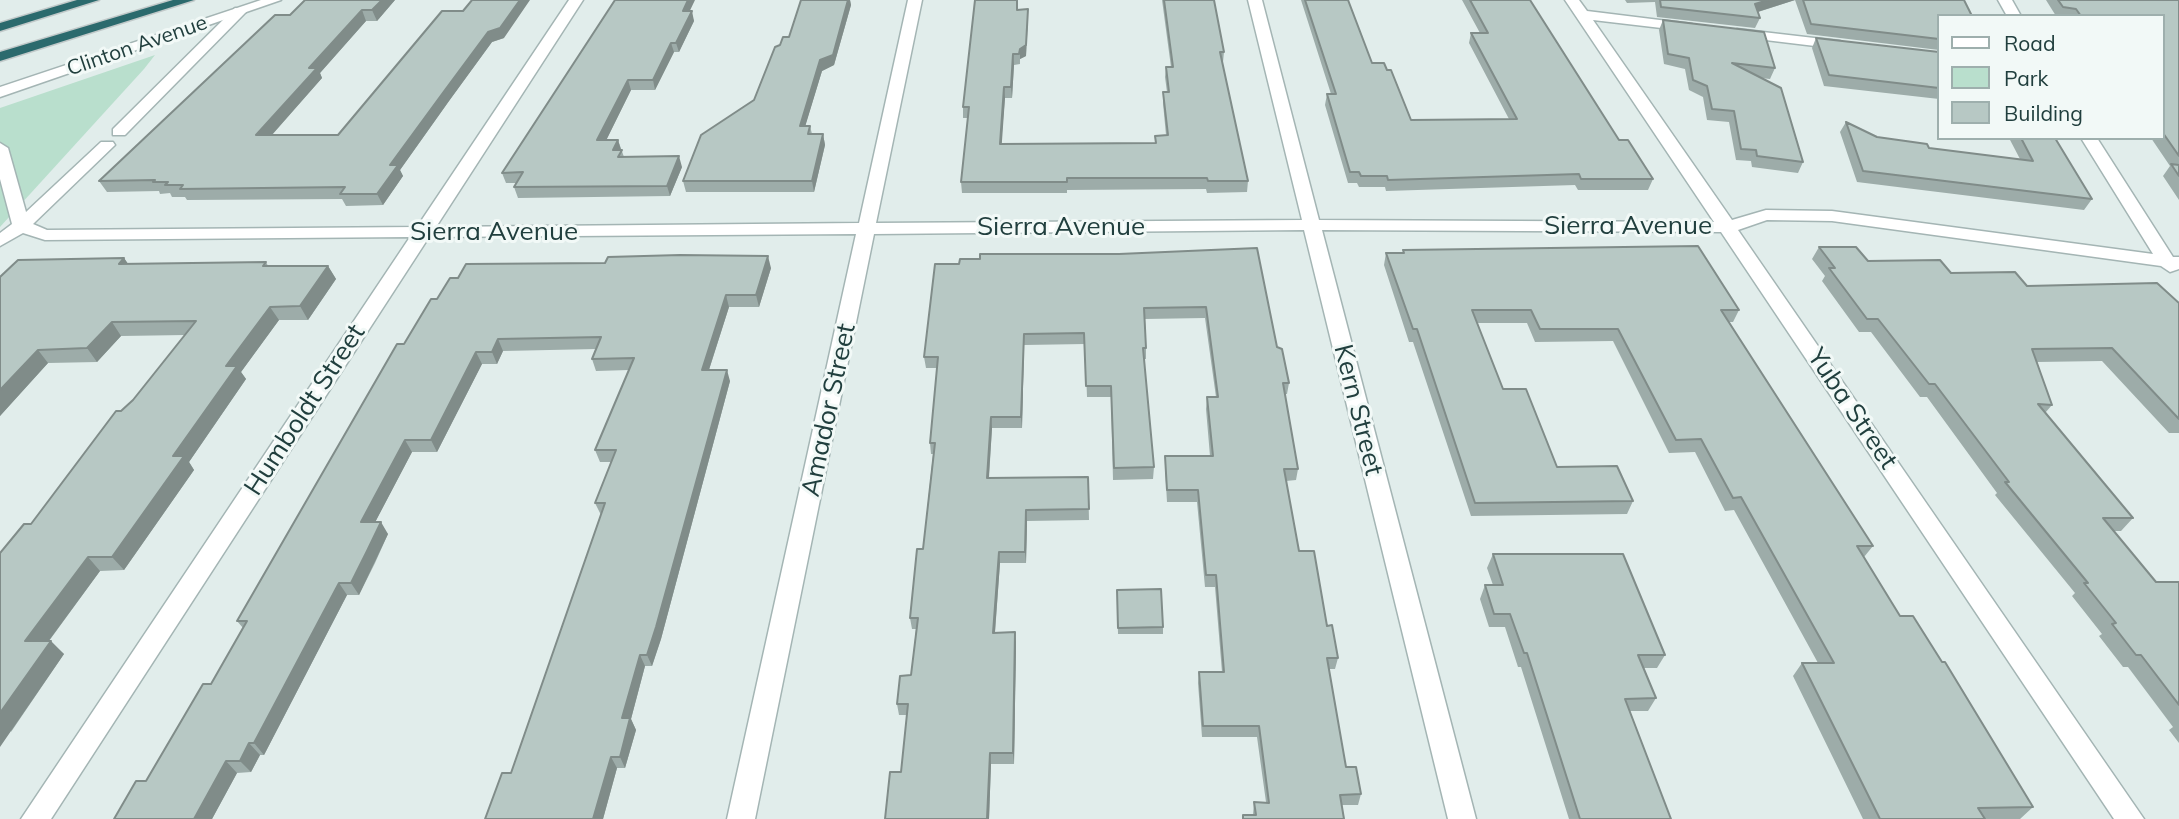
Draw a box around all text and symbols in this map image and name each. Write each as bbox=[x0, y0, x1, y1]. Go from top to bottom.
street label: Clinton Avenue bbox=[63, 10, 211, 82]
legend bbox=[1938, 14, 2165, 140]
text: Road bbox=[2004, 30, 2055, 56]
text: Park bbox=[2004, 65, 2048, 91]
text: Building bbox=[2004, 100, 2083, 126]
street label: Sierra Avenue bbox=[1544, 210, 1712, 242]
street label: Sierra Avenue bbox=[977, 211, 1145, 243]
street label: Sierra Avenue bbox=[410, 216, 578, 248]
street label: Humboldt Street bbox=[238, 319, 372, 501]
street label: Amador Street bbox=[795, 321, 863, 499]
street label: Kern Street bbox=[1327, 341, 1389, 479]
street label: Yuba Street bbox=[1800, 343, 1904, 475]

